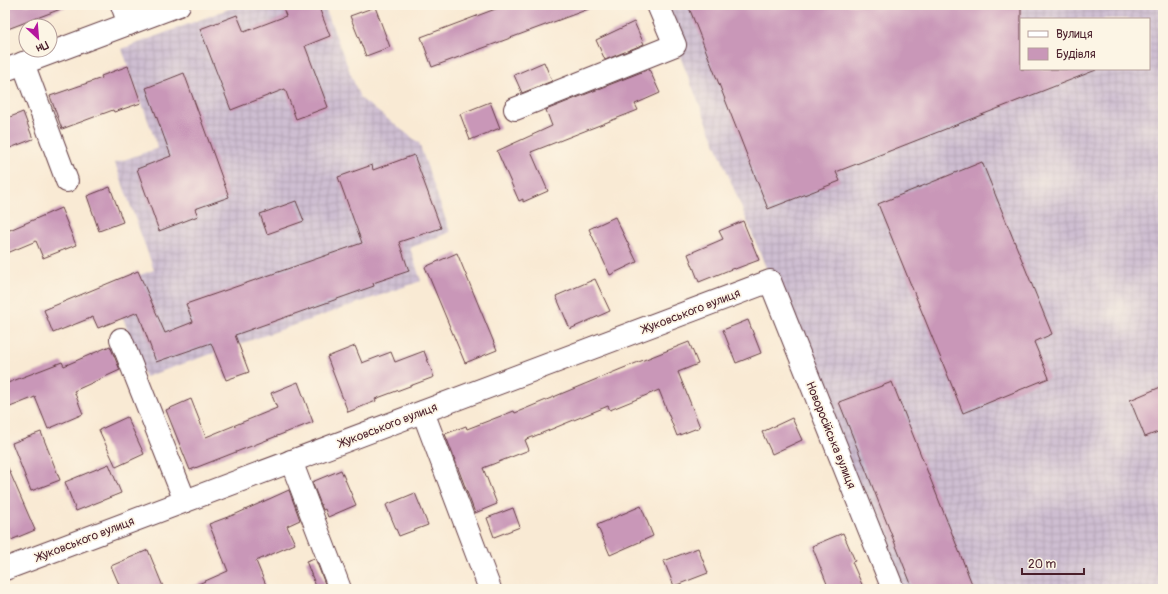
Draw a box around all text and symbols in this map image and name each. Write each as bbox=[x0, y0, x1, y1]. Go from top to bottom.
north arrow bbox=[18, 18, 58, 58]
legend bbox=[1020, 18, 1150, 70]
text: Вулиця bbox=[1056, 27, 1093, 42]
text: Пн bbox=[33, 38, 50, 55]
text: Будівля bbox=[1056, 47, 1096, 62]
street label: Жуковського вулиця bbox=[638, 286, 743, 338]
street label: Новоросійська вулиця bbox=[802, 379, 859, 491]
street label: Жуковського вулиця bbox=[335, 400, 440, 452]
street label: Жуковського вулиця bbox=[32, 514, 137, 566]
scale bar bbox=[1022, 550, 1084, 576]
text: 20 m bbox=[1028, 557, 1057, 572]

